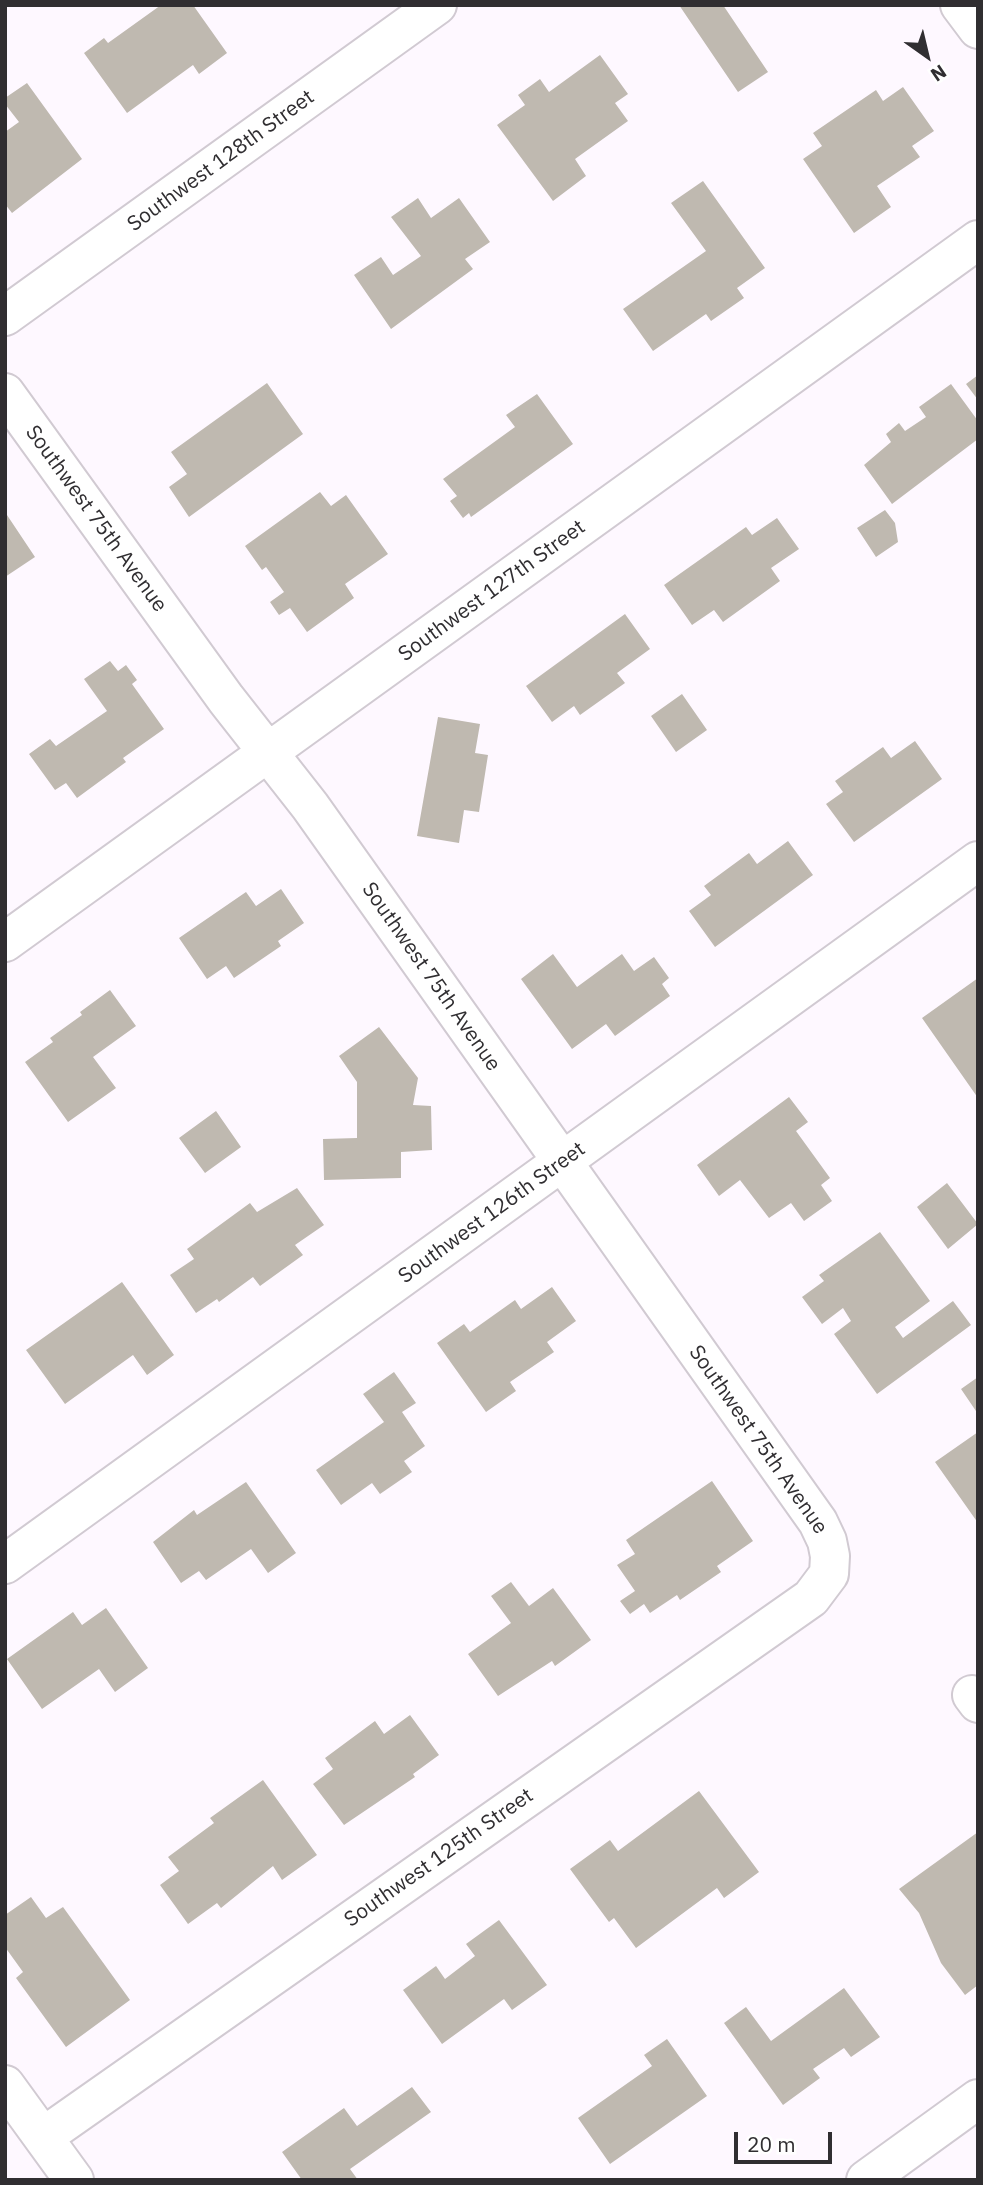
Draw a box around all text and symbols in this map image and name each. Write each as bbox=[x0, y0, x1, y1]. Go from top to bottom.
north arrow bbox=[892, 21, 962, 91]
text: N bbox=[926, 60, 951, 87]
street label: Southwest 128th Street bbox=[123, 85, 319, 237]
street label: Southwest 75th Avenue bbox=[20, 421, 172, 617]
street label: Southwest 127th Street bbox=[394, 515, 590, 667]
street label: Southwest 75th Avenue bbox=[356, 878, 506, 1076]
street label: Southwest 126th Street bbox=[394, 1137, 590, 1289]
street label: Southwest 75th Avenue bbox=[683, 1341, 833, 1539]
street label: Southwest 125th Street bbox=[340, 1783, 538, 1933]
scale bar bbox=[738, 2118, 836, 2162]
text: 20 m bbox=[747, 2130, 796, 2158]

